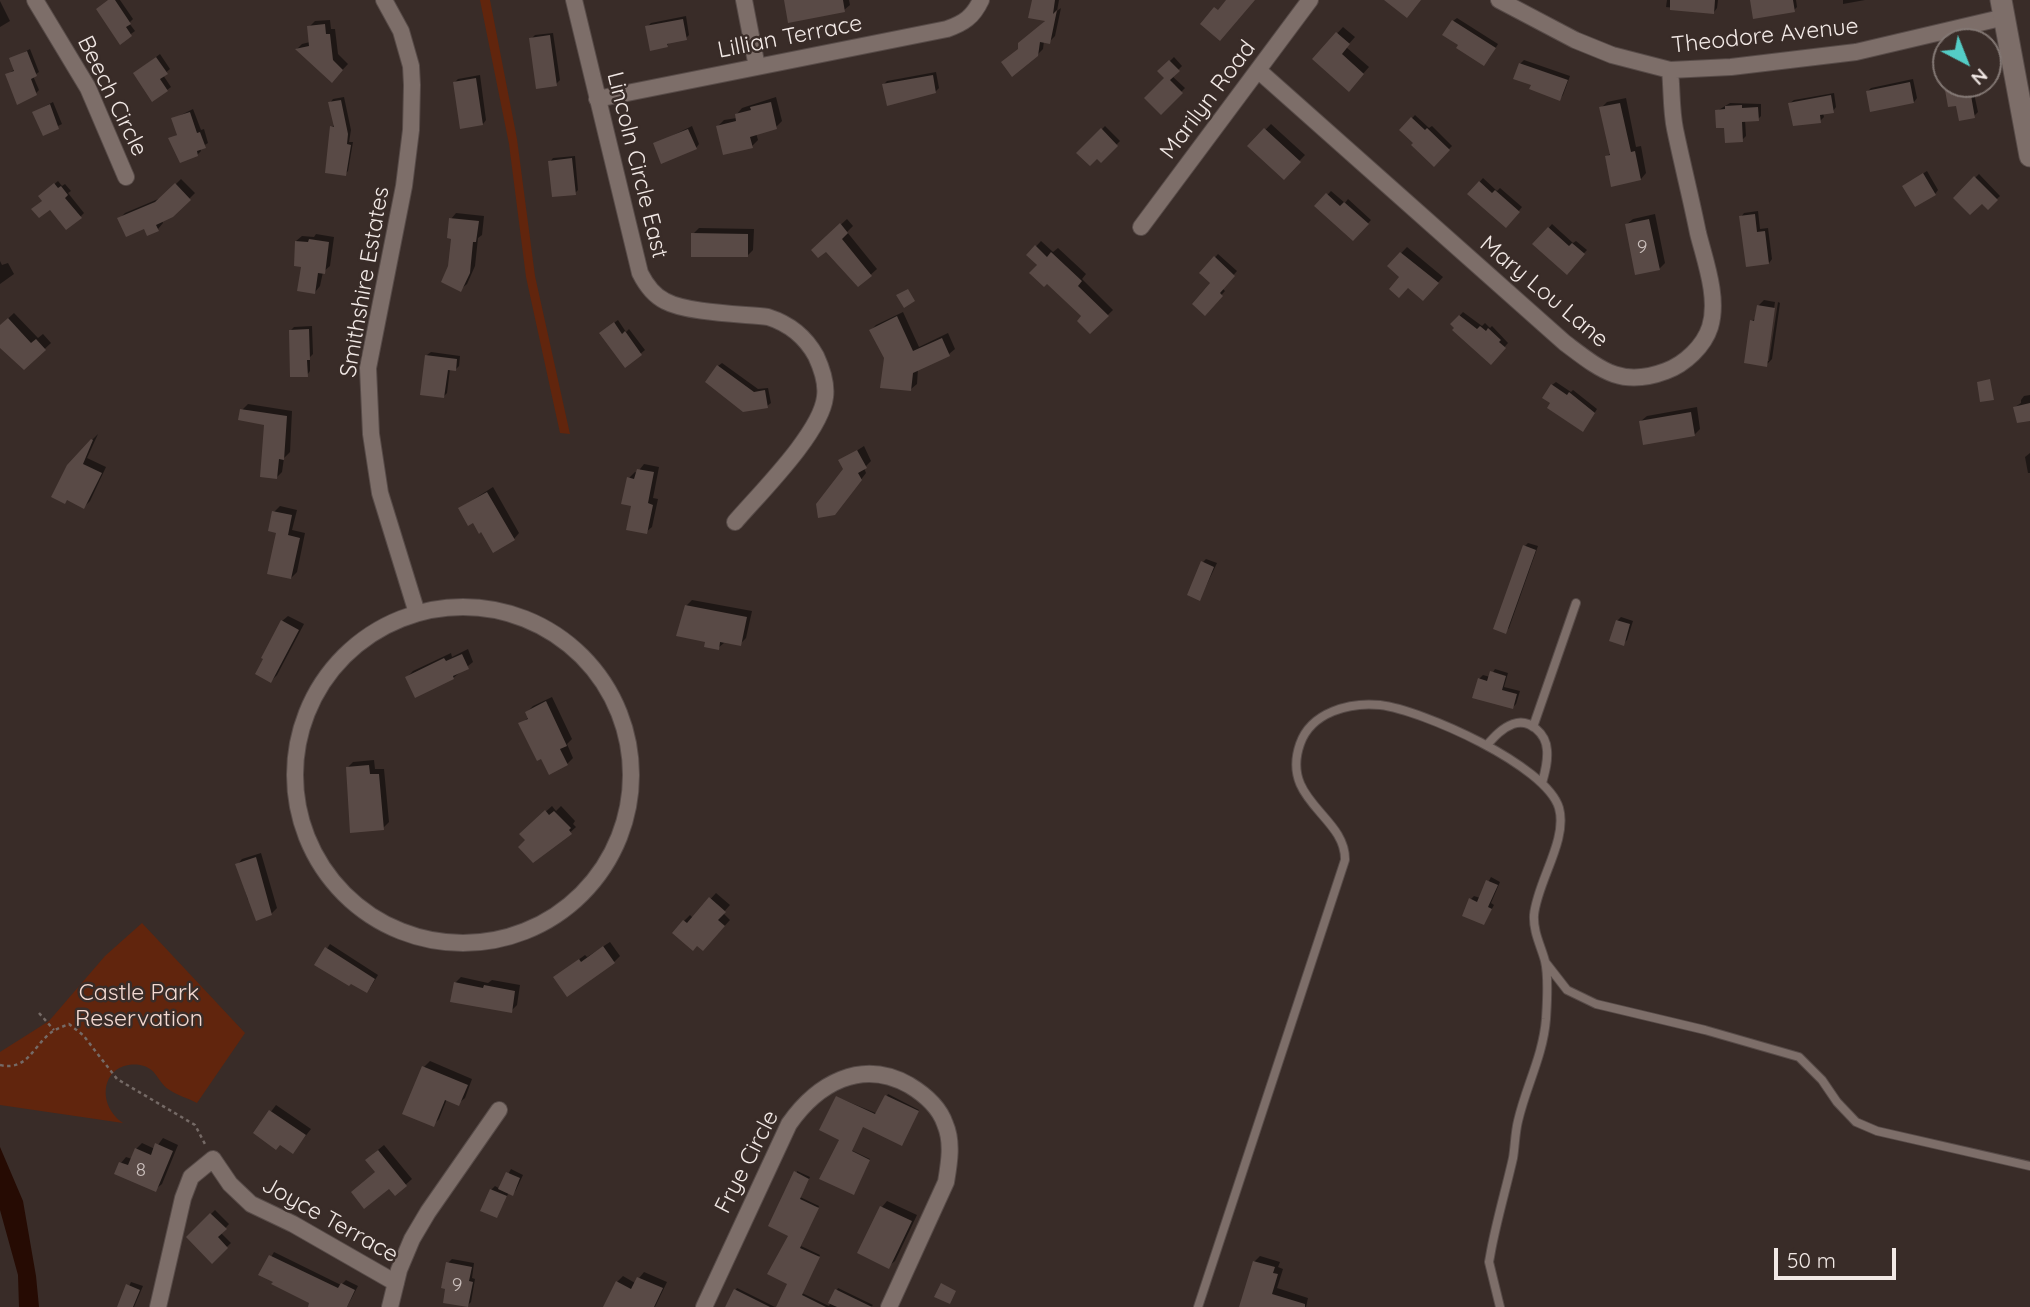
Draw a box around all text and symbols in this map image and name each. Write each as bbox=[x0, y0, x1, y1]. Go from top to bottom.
street label: Lillian Terrace bbox=[715, 9, 865, 65]
street label: Theodore Avenue bbox=[1670, 12, 1860, 60]
north arrow bbox=[1932, 28, 2002, 98]
street label: Beech Circle bbox=[71, 31, 153, 161]
street label: Marilyn Road bbox=[1154, 35, 1262, 165]
text: N bbox=[1966, 64, 1993, 91]
street label: Lincoln Circle East bbox=[600, 69, 674, 261]
street label: Smithshire Estates bbox=[335, 185, 395, 379]
street label: Mary Lou Lane bbox=[1474, 230, 1614, 354]
house number: 9 bbox=[1637, 236, 1647, 258]
park label: Castle Park Reservation bbox=[75, 979, 203, 1033]
street label: Frye Circle bbox=[709, 1106, 785, 1218]
house number: 8 bbox=[136, 1159, 146, 1181]
street label: Joyce Terrace bbox=[257, 1171, 403, 1269]
scale bar bbox=[1778, 1234, 1900, 1278]
text: 50 m bbox=[1787, 1247, 1836, 1273]
house number: 9 bbox=[452, 1274, 462, 1296]

